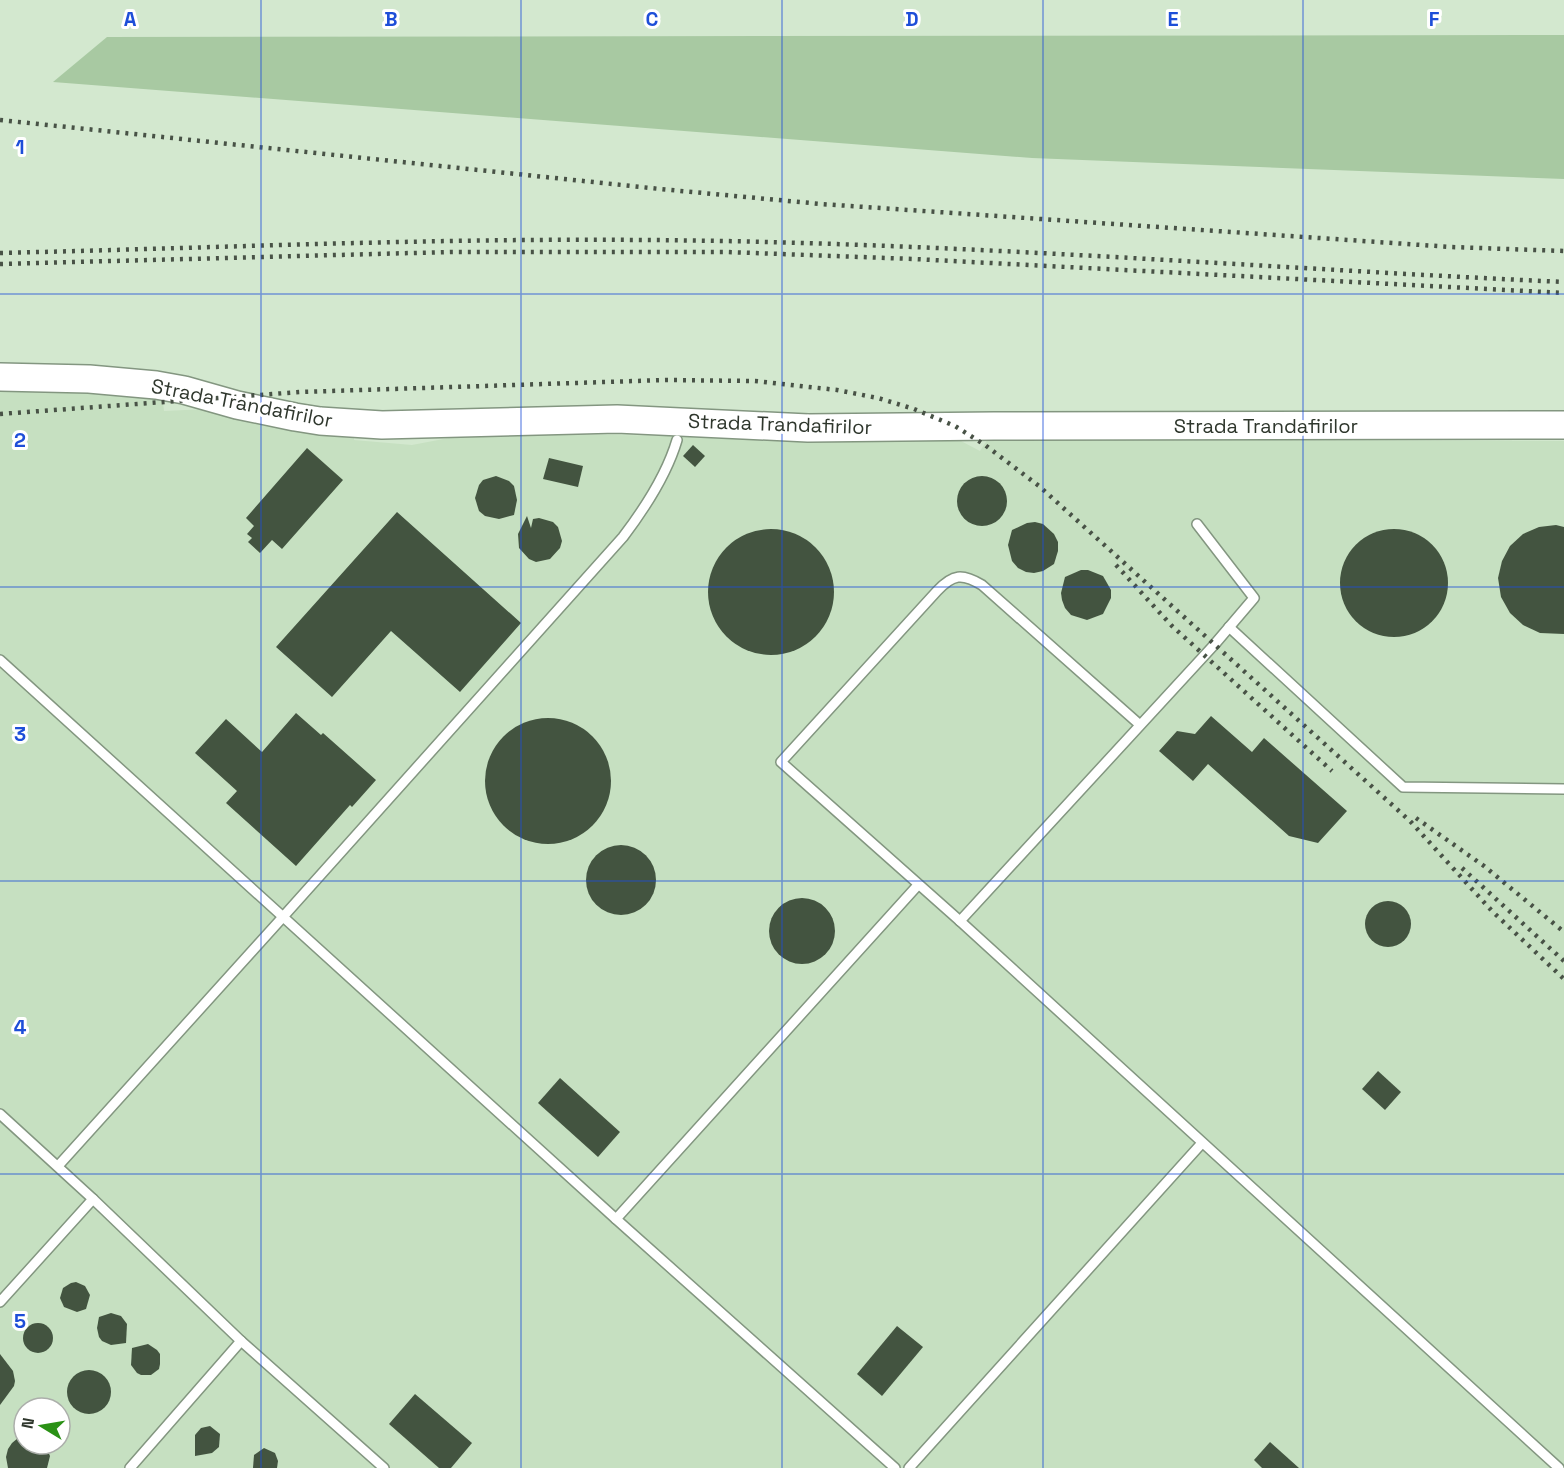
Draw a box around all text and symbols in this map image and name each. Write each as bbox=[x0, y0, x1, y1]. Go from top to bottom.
text: A bbox=[124, 6, 137, 32]
text: B bbox=[384, 6, 398, 32]
text: C bbox=[646, 6, 659, 32]
text: D bbox=[905, 6, 919, 32]
text: E bbox=[1167, 6, 1179, 32]
text: F bbox=[1429, 6, 1440, 32]
text: 1 bbox=[15, 134, 25, 160]
street label: Strada Trandafirilor bbox=[149, 373, 335, 433]
street label: Strada Trandafirilor bbox=[687, 408, 873, 440]
street label: Strada Trandafirilor bbox=[1174, 413, 1358, 439]
text: 2 bbox=[14, 427, 26, 453]
text: 3 bbox=[14, 721, 26, 747]
text: 4 bbox=[14, 1014, 27, 1040]
text: 5 bbox=[14, 1308, 26, 1334]
north arrow bbox=[12, 1396, 72, 1456]
text: N bbox=[16, 1416, 39, 1431]

